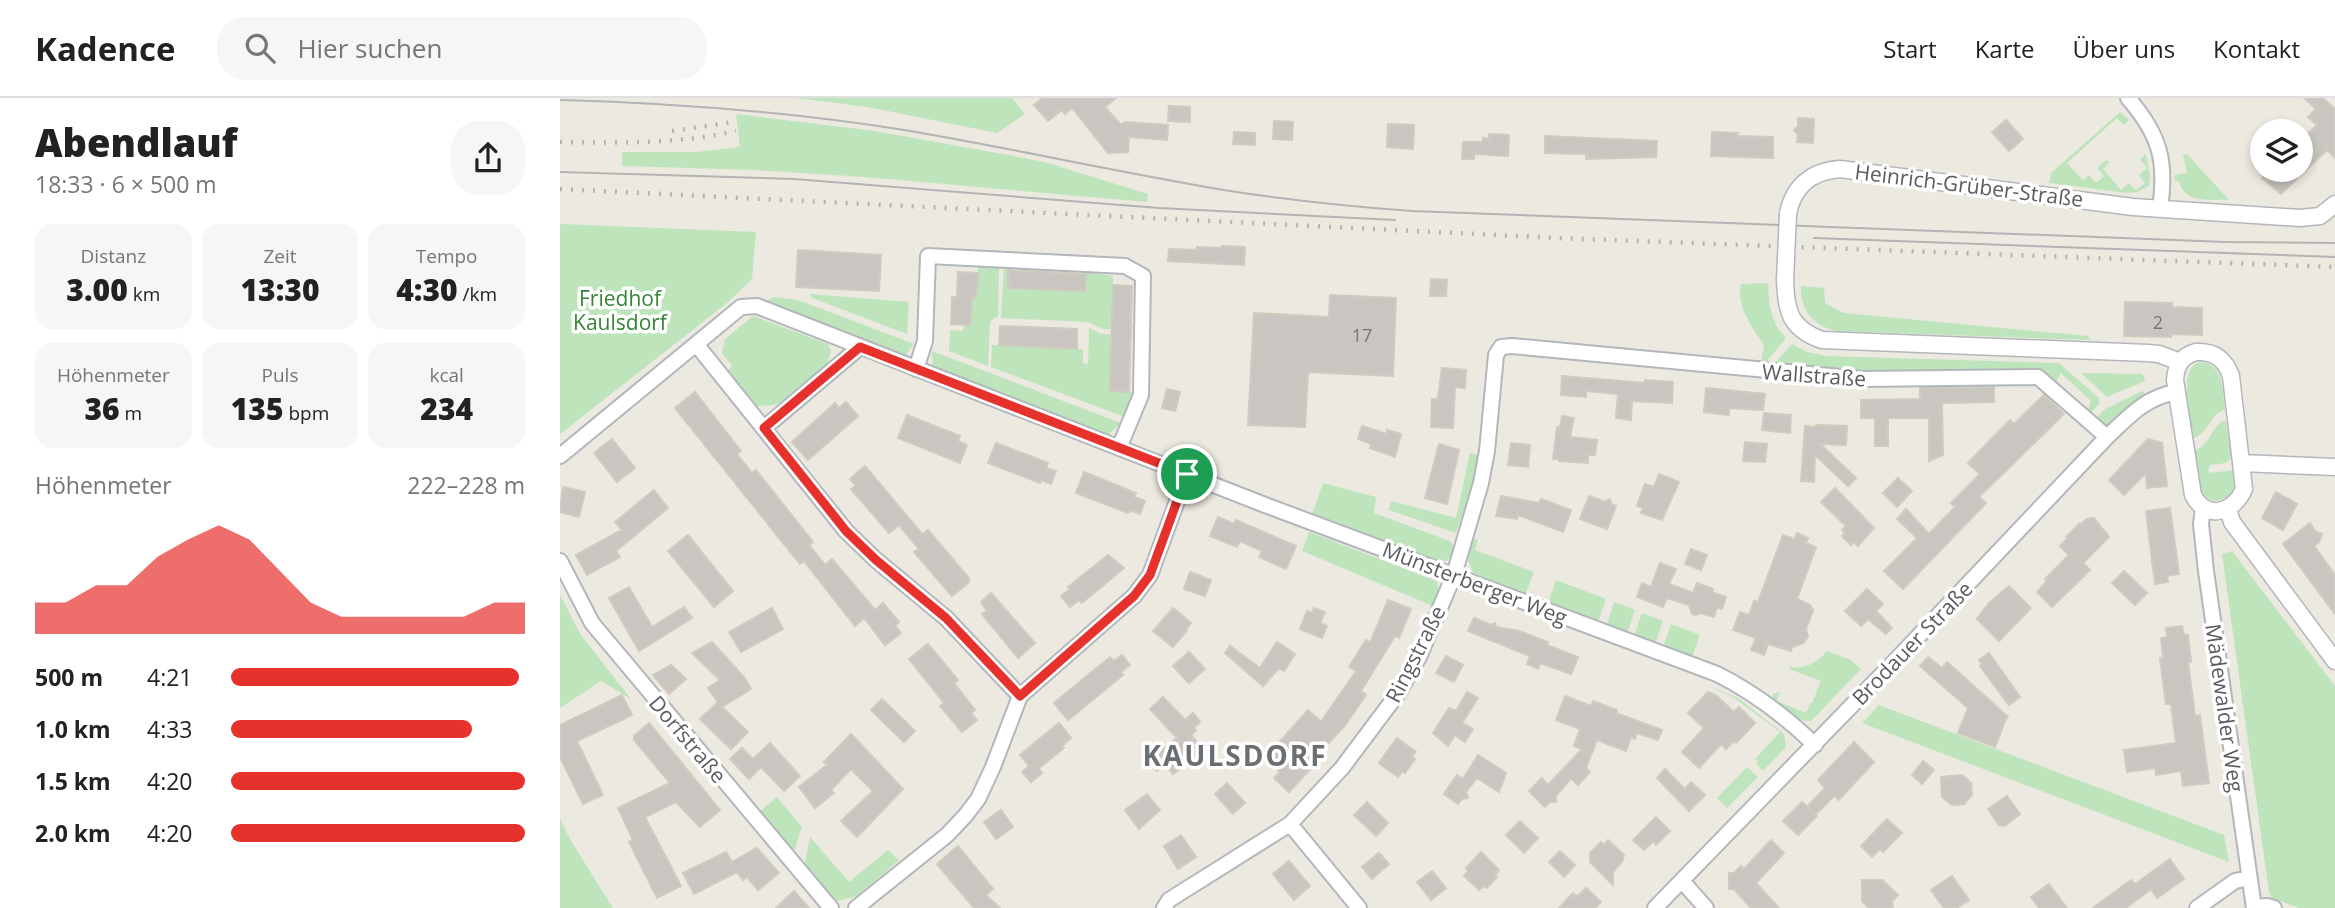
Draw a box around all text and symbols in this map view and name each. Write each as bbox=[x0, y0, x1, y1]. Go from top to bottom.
search box bbox=[217, 17, 707, 80]
text: Kadence bbox=[35, 26, 175, 71]
icon: search bbox=[241, 29, 279, 67]
text: Hier suchen bbox=[297, 30, 442, 66]
text: Start bbox=[1883, 32, 1937, 65]
text: Karte bbox=[1975, 32, 2035, 65]
text: Über uns bbox=[2073, 32, 2175, 65]
text: Kontakt bbox=[2213, 32, 2300, 65]
text: Abendlauf bbox=[35, 116, 238, 168]
map controls bbox=[2250, 119, 2313, 182]
button: layers bbox=[2250, 119, 2313, 182]
button: share bbox=[451, 121, 525, 195]
street label: Heinrich-Grüber-Straße bbox=[1853, 157, 2085, 213]
text: 18:33 · 6 × 500 m bbox=[35, 168, 217, 200]
text: Distanz bbox=[81, 243, 146, 269]
text: Zeit bbox=[263, 243, 297, 269]
text: Tempo bbox=[416, 243, 478, 269]
text: 3.00 bbox=[66, 269, 128, 310]
text: 13:30 bbox=[241, 269, 319, 310]
text: 4:30 bbox=[396, 269, 458, 310]
text: km bbox=[128, 281, 160, 307]
text: /km bbox=[458, 281, 497, 307]
park label: Friedhof Kaulsdorf bbox=[573, 284, 669, 336]
house number: 2 bbox=[2153, 310, 2163, 334]
house number: 17 bbox=[1352, 323, 1372, 347]
street label: Wallstraße bbox=[1761, 357, 1867, 393]
text: Höhenmeter bbox=[57, 362, 170, 388]
text: Puls bbox=[262, 362, 298, 388]
text: kcal bbox=[429, 362, 464, 388]
text: 36 bbox=[84, 388, 120, 429]
text: 135 bbox=[231, 388, 283, 429]
text: 234 bbox=[420, 388, 473, 429]
text: m bbox=[120, 400, 142, 426]
text: bpm bbox=[283, 400, 329, 426]
pin bbox=[1157, 444, 1217, 504]
icon: arrive bbox=[1168, 455, 1206, 493]
text: Höhenmeter bbox=[35, 469, 172, 501]
text: 222–228 m bbox=[407, 469, 525, 501]
street label: Münsterberger Weg bbox=[1379, 535, 1571, 631]
street label: Brodauer Straße bbox=[1846, 575, 1978, 711]
street label: Ringstraße bbox=[1379, 601, 1451, 707]
street label: Mädewalder Weg bbox=[2199, 622, 2251, 794]
text: 500 m bbox=[35, 661, 103, 693]
text: 4:21 bbox=[147, 661, 193, 693]
street label: Dorfstraße bbox=[643, 689, 733, 789]
text: 1.0 km bbox=[35, 713, 111, 745]
text: 4:33 bbox=[147, 713, 193, 745]
district label: KAULSDORF bbox=[1142, 736, 1328, 774]
text: 1.5 km bbox=[35, 765, 111, 797]
text: 4:20 bbox=[147, 765, 193, 797]
text: 2.0 km bbox=[35, 817, 111, 849]
text: 4:20 bbox=[147, 817, 193, 849]

